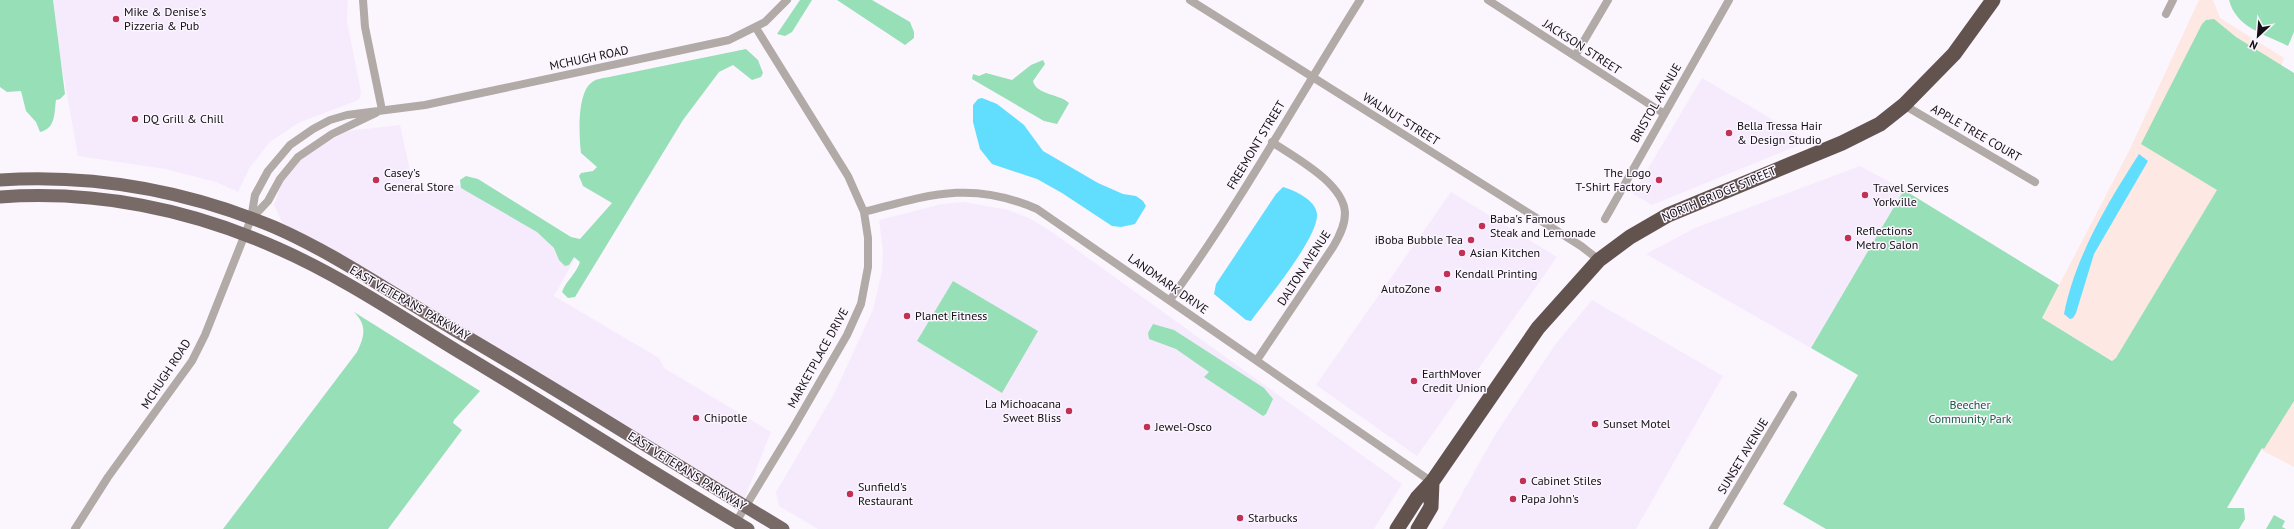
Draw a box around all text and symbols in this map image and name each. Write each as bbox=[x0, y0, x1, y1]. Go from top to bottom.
place label: Mike & Denise's Pizzeria & Pub bbox=[124, 4, 206, 33]
marker: Mike & Denise's Pizzeria & Pub bbox=[111, 14, 121, 24]
street label: JACKSON STREET bbox=[1540, 15, 1624, 78]
north arrow bbox=[2238, 16, 2278, 56]
text: N bbox=[2247, 37, 2260, 53]
street label: MCHUGH ROAD bbox=[548, 42, 630, 73]
street label: BRISTOL AVENUE bbox=[1627, 61, 1684, 145]
street label: WALNUT STREET bbox=[1360, 89, 1443, 148]
street label: FREEMONT STREET bbox=[1223, 97, 1288, 192]
street label: APPLE TREE COURT bbox=[1929, 101, 2024, 165]
place label: DQ Grill & Chill bbox=[143, 111, 224, 126]
marker: DQ Grill & Chill bbox=[130, 114, 140, 124]
place label: Bella Tressa Hair & Design Studio bbox=[1737, 118, 1822, 147]
marker: Bella Tressa Hair & Design Studio bbox=[1724, 128, 1734, 138]
street label: NORTH BRIDGE STREET bbox=[1659, 163, 1779, 224]
place label: Casey's General Store bbox=[384, 165, 454, 194]
place label: The Logo T-Shirt Factory bbox=[1576, 165, 1651, 194]
marker: Casey's General Store bbox=[371, 175, 381, 185]
marker: The Logo T-Shirt Factory bbox=[1654, 175, 1664, 185]
place label: Travel Services Yorkville bbox=[1873, 180, 1949, 209]
marker: Travel Services Yorkville bbox=[1860, 190, 1870, 200]
place label: Baba's Famous Steak and Lemonade bbox=[1490, 211, 1596, 240]
marker: Baba's Famous Steak and Lemonade bbox=[1477, 221, 1487, 231]
place label: Reflections Metro Salon bbox=[1856, 223, 1918, 252]
street label: DALTON AVENUE bbox=[1274, 227, 1333, 308]
place label: iBoba Bubble Tea bbox=[1375, 232, 1463, 247]
marker: Reflections Metro Salon bbox=[1843, 233, 1853, 243]
marker: iBoba Bubble Tea bbox=[1466, 235, 1476, 245]
place label: Asian Kitchen bbox=[1470, 245, 1540, 260]
marker: Asian Kitchen bbox=[1457, 248, 1467, 258]
street label: LANDMARK DRIVE bbox=[1125, 250, 1211, 317]
street label: EAST VETERANS PARKWAY bbox=[347, 262, 473, 343]
place label: Kendall Printing bbox=[1455, 266, 1537, 281]
marker: Kendall Printing bbox=[1442, 269, 1452, 279]
place label: AutoZone bbox=[1381, 281, 1430, 296]
marker: AutoZone bbox=[1433, 284, 1443, 294]
street label: MARKETPLACE DRIVE bbox=[784, 305, 851, 410]
place label: Planet Fitness bbox=[915, 308, 987, 323]
marker: Planet Fitness bbox=[902, 311, 912, 321]
street label: MCHUGH ROAD bbox=[137, 336, 194, 411]
place label: EarthMover Credit Union bbox=[1422, 366, 1486, 395]
marker: EarthMover Credit Union bbox=[1409, 376, 1419, 386]
place label: La Michoacana Sweet Bliss bbox=[985, 396, 1061, 425]
park label: Beecher Community Park bbox=[1928, 397, 2012, 426]
marker: La Michoacana Sweet Bliss bbox=[1064, 406, 1074, 416]
place label: Chipotle bbox=[704, 410, 747, 425]
marker: Chipotle bbox=[691, 413, 701, 423]
street label: SUNSET AVENUE bbox=[1714, 415, 1771, 497]
place label: Sunset Motel bbox=[1603, 416, 1671, 431]
place label: Jewel-Osco bbox=[1154, 419, 1212, 434]
marker: Sunset Motel bbox=[1590, 419, 1600, 429]
marker: Jewel-Osco bbox=[1142, 422, 1152, 432]
street label: EAST VETERANS PARKWAY bbox=[625, 428, 749, 513]
place label: Cabinet Stiles bbox=[1531, 473, 1602, 488]
marker: Cabinet Stiles bbox=[1518, 476, 1528, 486]
place label: Sunfield's Restaurant bbox=[858, 479, 913, 508]
marker: Sunfield's Restaurant bbox=[845, 489, 855, 499]
place label: Papa John's bbox=[1521, 491, 1579, 506]
marker: Papa John's bbox=[1508, 494, 1518, 504]
place label: Starbucks bbox=[1248, 510, 1298, 525]
marker: Starbucks bbox=[1235, 513, 1245, 523]

